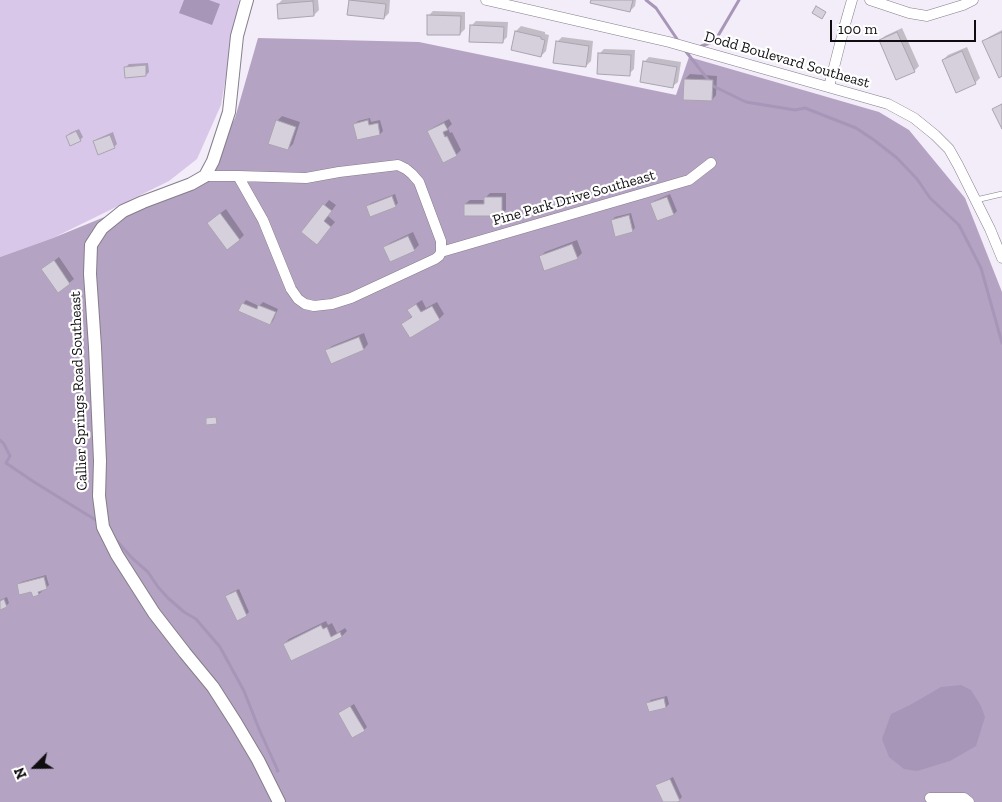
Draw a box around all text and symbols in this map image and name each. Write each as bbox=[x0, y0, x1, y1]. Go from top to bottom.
scale bar bbox=[832, 10, 978, 42]
text: 100 m bbox=[838, 20, 877, 38]
street label: Dodd Boulevard Southeast bbox=[702, 28, 872, 92]
street label: Pine Park Drive Southeast bbox=[491, 166, 657, 230]
street label: Callier Springs Road Southeast bbox=[67, 291, 91, 491]
north arrow bbox=[10, 742, 60, 792]
text: N bbox=[11, 765, 31, 781]

